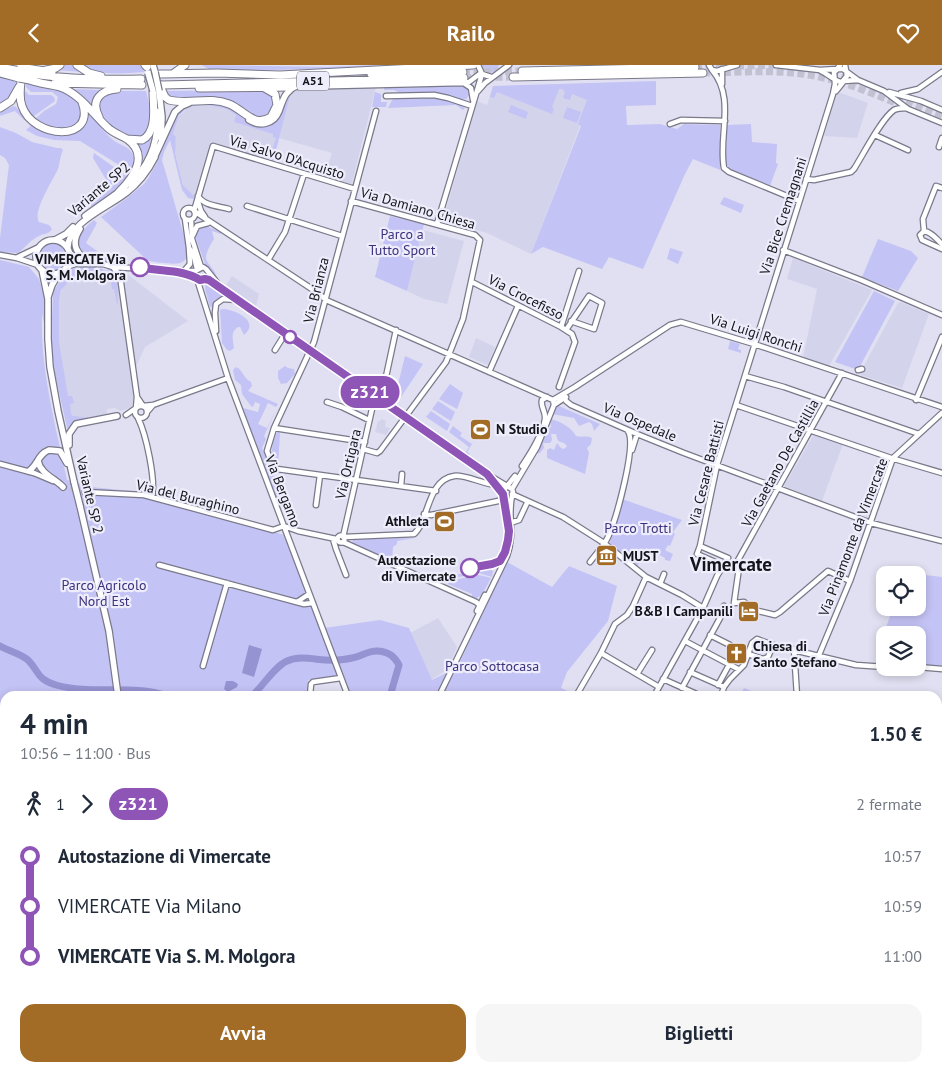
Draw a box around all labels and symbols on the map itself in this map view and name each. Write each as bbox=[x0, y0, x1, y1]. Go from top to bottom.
road number: A51 bbox=[297, 72, 329, 91]
street label: Via Salvo D'Acquisto bbox=[226, 131, 347, 183]
street label: Via Bice Cremagnani bbox=[755, 155, 811, 278]
street label: Variante SP2 bbox=[63, 158, 134, 221]
street label: Via Damiano Chiesa bbox=[357, 183, 478, 233]
park label: Parco a Tutto Sport bbox=[369, 225, 436, 259]
place label: VIMERCATE Via S. M. Molgora bbox=[34, 250, 126, 284]
street label: Via Brianza bbox=[299, 255, 333, 326]
marker: VIMERCATE Via S. M. Molgora bbox=[130, 257, 150, 277]
street label: Via Crocefisso bbox=[484, 270, 567, 324]
street label: Via Luigi Ronchi bbox=[707, 309, 805, 356]
unlabelled marker bbox=[283, 330, 297, 344]
line badge: z321 bbox=[335, 376, 405, 408]
street label: Via Gaetano De Castillia bbox=[737, 396, 823, 531]
street label: Via Ospedale bbox=[600, 398, 680, 446]
sports icon: N Studio bbox=[468, 417, 492, 441]
street label: Via Cesare Battisti bbox=[684, 418, 728, 529]
place label: N Studio bbox=[496, 420, 548, 438]
street label: Via Ortigara bbox=[331, 427, 365, 502]
street label: Via Bergamo bbox=[261, 451, 305, 530]
street label: Variante SP 2 bbox=[72, 454, 108, 535]
street label: Via Pinamonte da Vimercate bbox=[814, 455, 892, 620]
street label: Via del Buraghino bbox=[133, 475, 242, 519]
sports icon: Athleta bbox=[433, 509, 457, 533]
place label: Athleta bbox=[385, 512, 429, 530]
park label: Parco Trotti bbox=[604, 519, 672, 537]
museum icon: MUST bbox=[595, 544, 619, 568]
place label: MUST bbox=[623, 547, 658, 565]
place label: Autostazione di Vimercate bbox=[377, 551, 456, 585]
district label: Vimercate bbox=[689, 552, 772, 576]
marker: Autostazione di Vimercate bbox=[460, 558, 480, 578]
park label: Parco Agricolo Nord Est bbox=[62, 576, 146, 610]
hotel icon: B&B I Campanili bbox=[737, 599, 761, 623]
place label: B&B I Campanili bbox=[634, 602, 733, 620]
place label: Chiesa di Santo Stefano bbox=[753, 637, 837, 671]
church icon: Chiesa di Santo Stefano bbox=[725, 642, 749, 666]
park label: Parco Sottocasa bbox=[445, 657, 539, 675]

